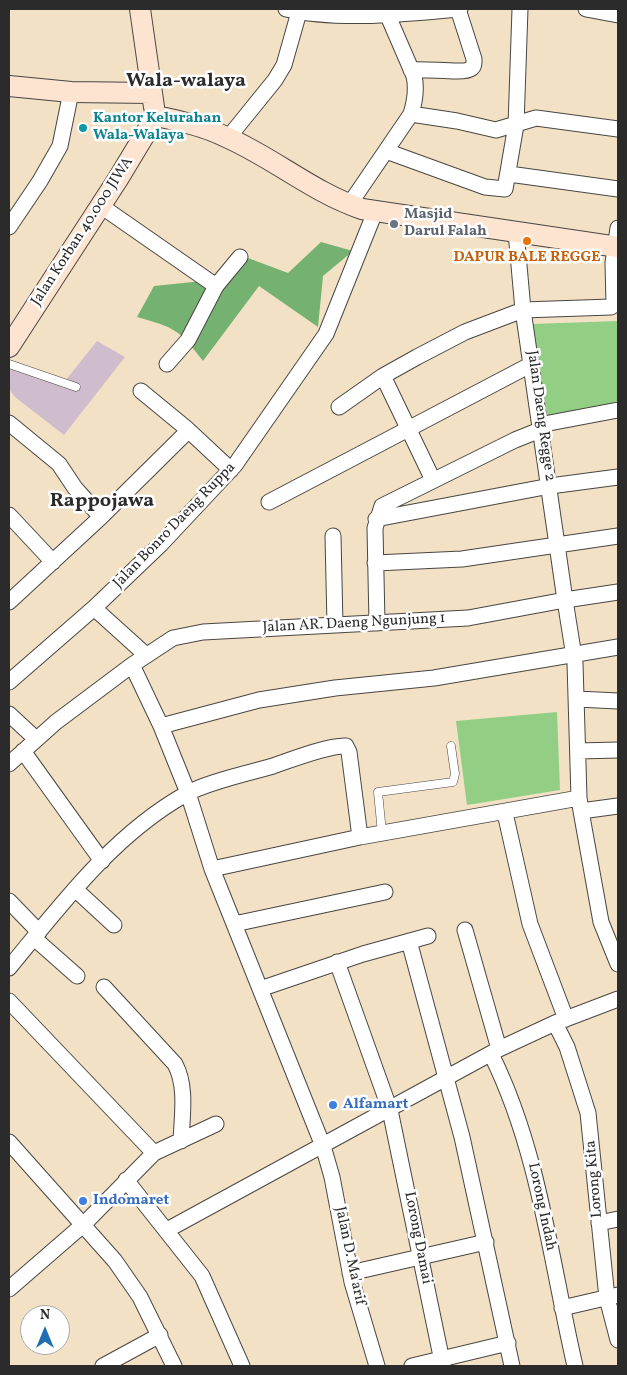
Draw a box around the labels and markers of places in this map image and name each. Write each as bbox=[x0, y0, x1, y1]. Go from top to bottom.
place label: Kantor Kelurahan Wala-Walaya bbox=[93, 110, 221, 145]
marker: Kantor Kelurahan Wala-Walaya bbox=[77, 122, 89, 134]
place label: Masjid Darul Falah bbox=[404, 206, 487, 241]
marker: Masjid Darul Falah bbox=[388, 218, 400, 230]
marker: DAPUR BALE REGGE bbox=[521, 235, 533, 247]
place label: DAPUR BALE REGGE bbox=[453, 249, 601, 267]
place label: Alfamart bbox=[343, 1096, 408, 1114]
marker: Alfamart bbox=[327, 1099, 339, 1111]
place label: Indomaret bbox=[93, 1192, 169, 1210]
marker: Indomaret bbox=[77, 1195, 89, 1207]

